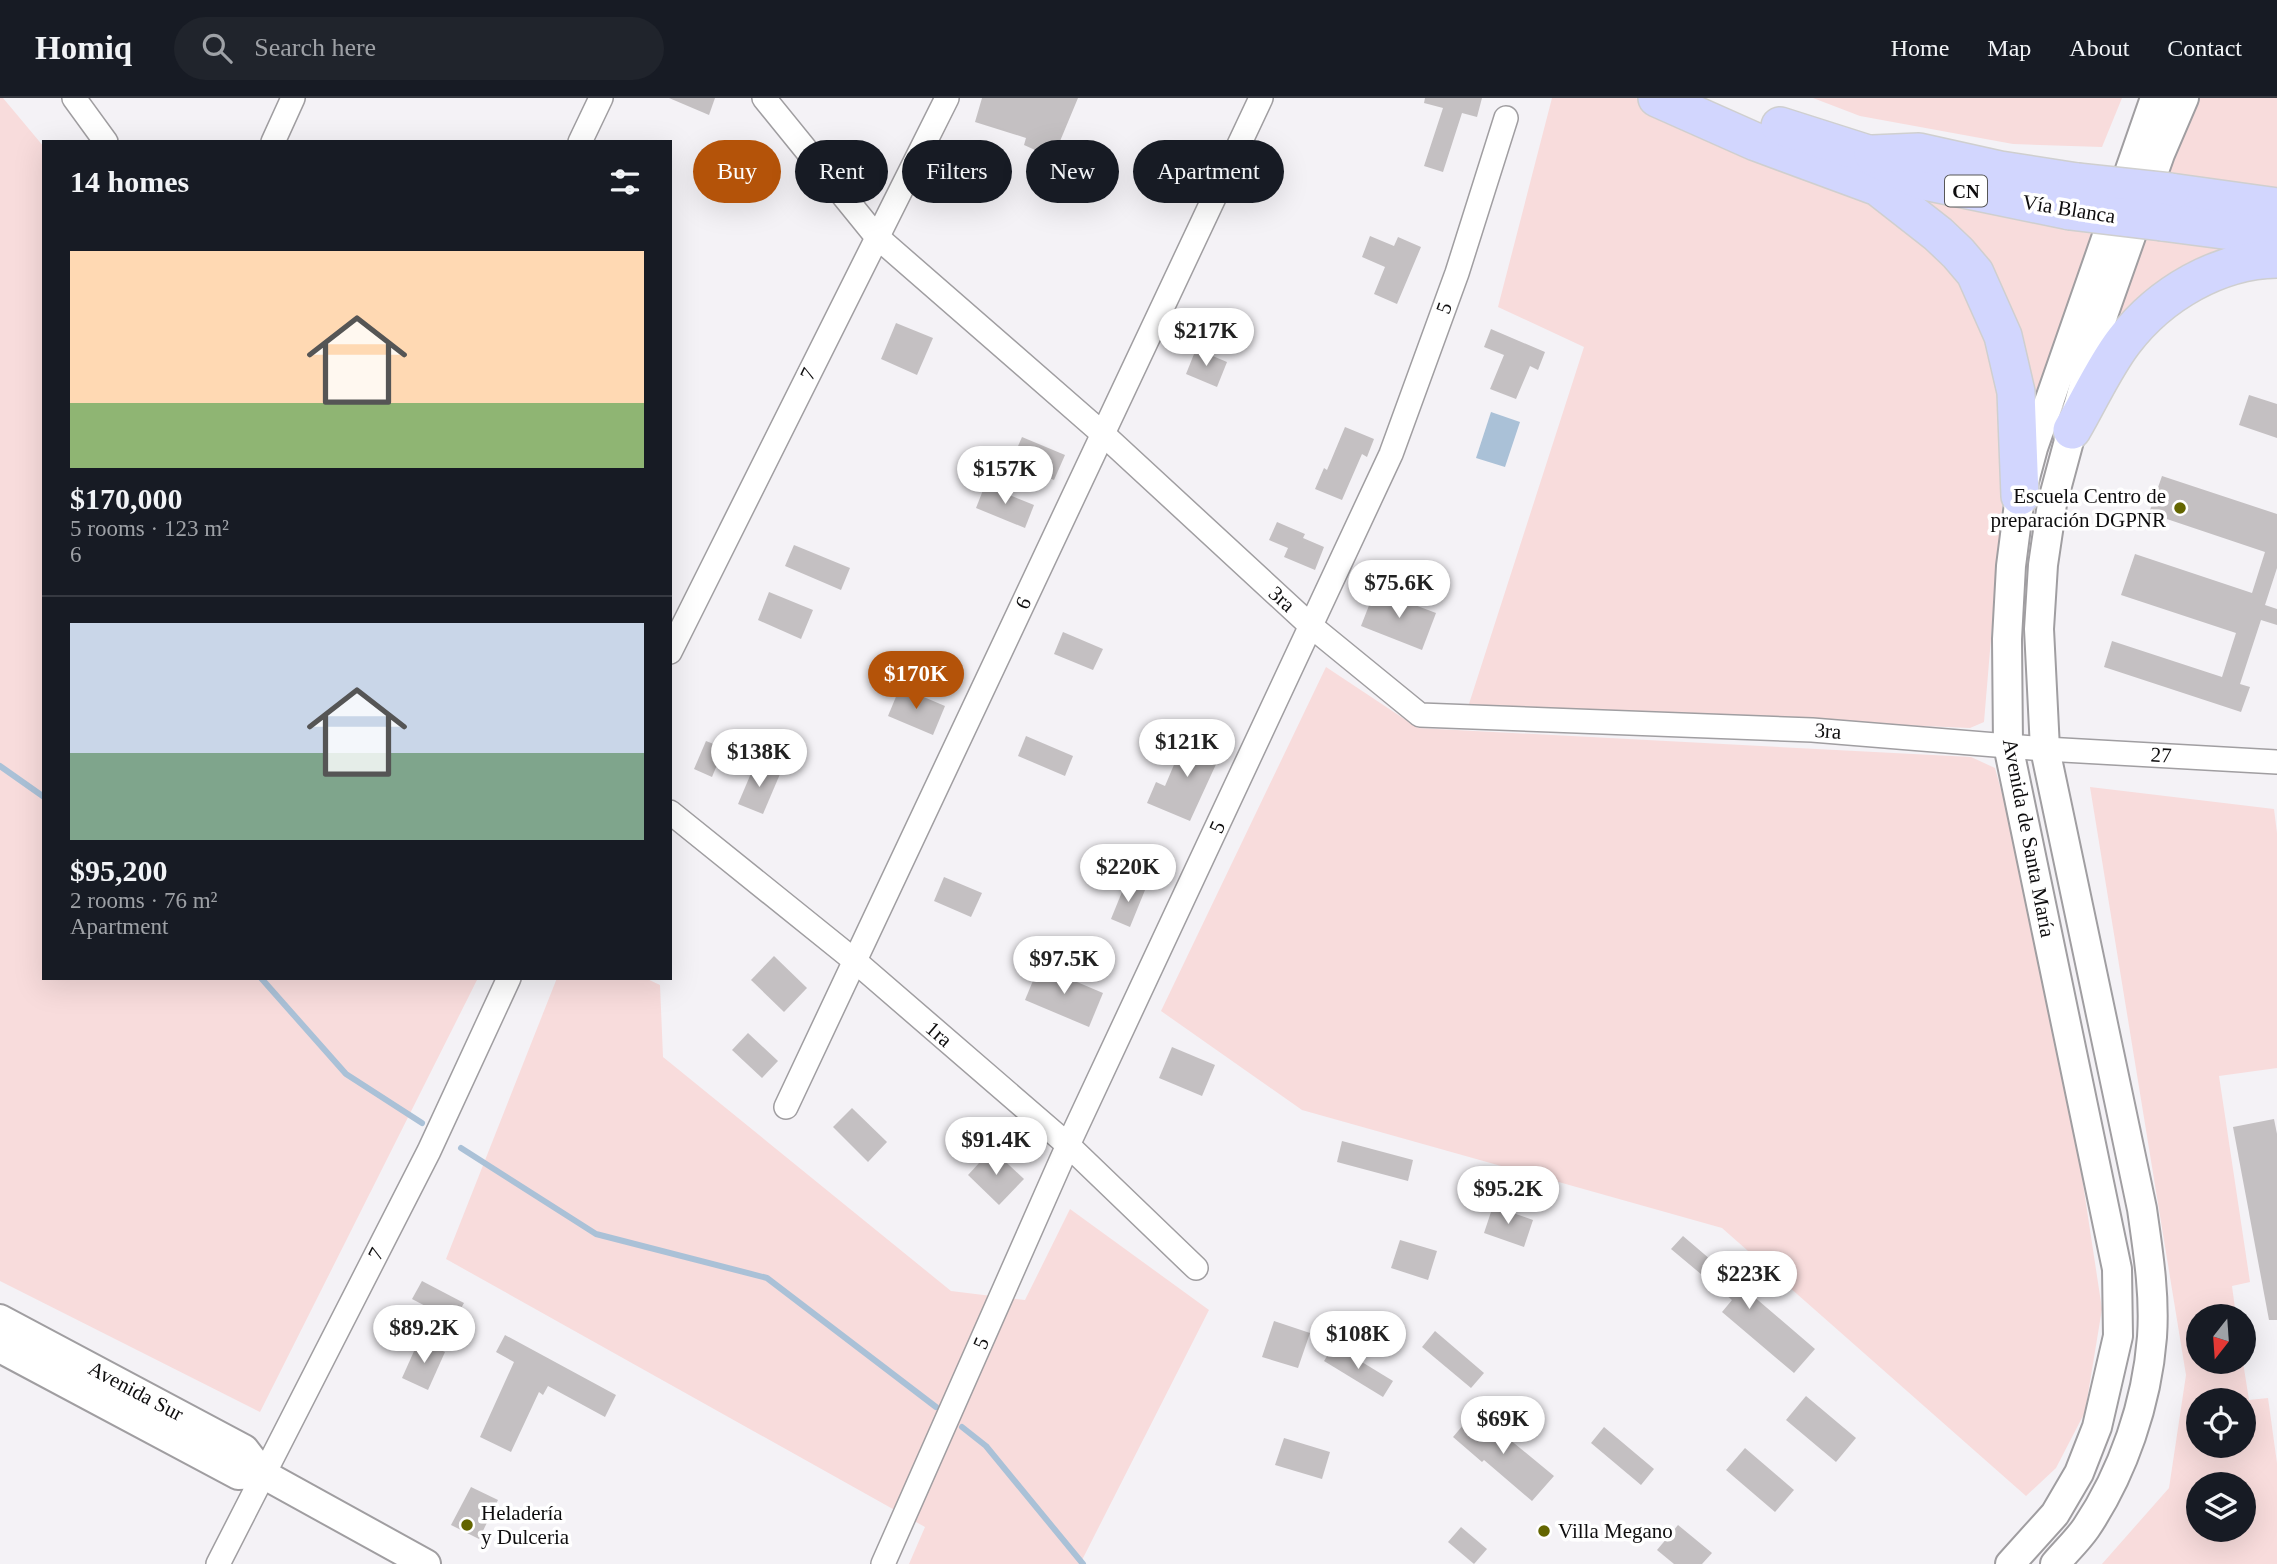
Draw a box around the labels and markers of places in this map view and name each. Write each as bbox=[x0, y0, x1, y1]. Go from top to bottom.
pin: $217K bbox=[1157, 308, 1255, 368]
pin: $157K bbox=[956, 446, 1054, 506]
place label: Escuela Centro de preparación DGPNR bbox=[1990, 484, 2166, 532]
marker: Escuela Centro de preparación DGPNR bbox=[2172, 500, 2188, 516]
pin: $75.6K bbox=[1342, 560, 1456, 620]
pin: $170K bbox=[867, 652, 965, 711]
pin: $121K bbox=[1138, 720, 1236, 779]
pin: $138K bbox=[710, 730, 808, 789]
pin: $220K bbox=[1079, 844, 1177, 904]
pin: $97.5K bbox=[1007, 936, 1121, 996]
pin: $91.4K bbox=[939, 1118, 1053, 1177]
pin: $95.2K bbox=[1451, 1166, 1565, 1226]
pin: $223K bbox=[1700, 1252, 1798, 1311]
pin: $89.2K bbox=[367, 1306, 481, 1365]
pin: $108K bbox=[1309, 1312, 1407, 1371]
pin: $69K bbox=[1462, 1396, 1544, 1456]
place label: Heladería y Dulceria bbox=[481, 1501, 570, 1549]
marker: Heladería y Dulceria bbox=[459, 1517, 475, 1533]
place label: Villa Megano bbox=[1558, 1519, 1673, 1543]
marker: Villa Megano bbox=[1536, 1523, 1552, 1539]

